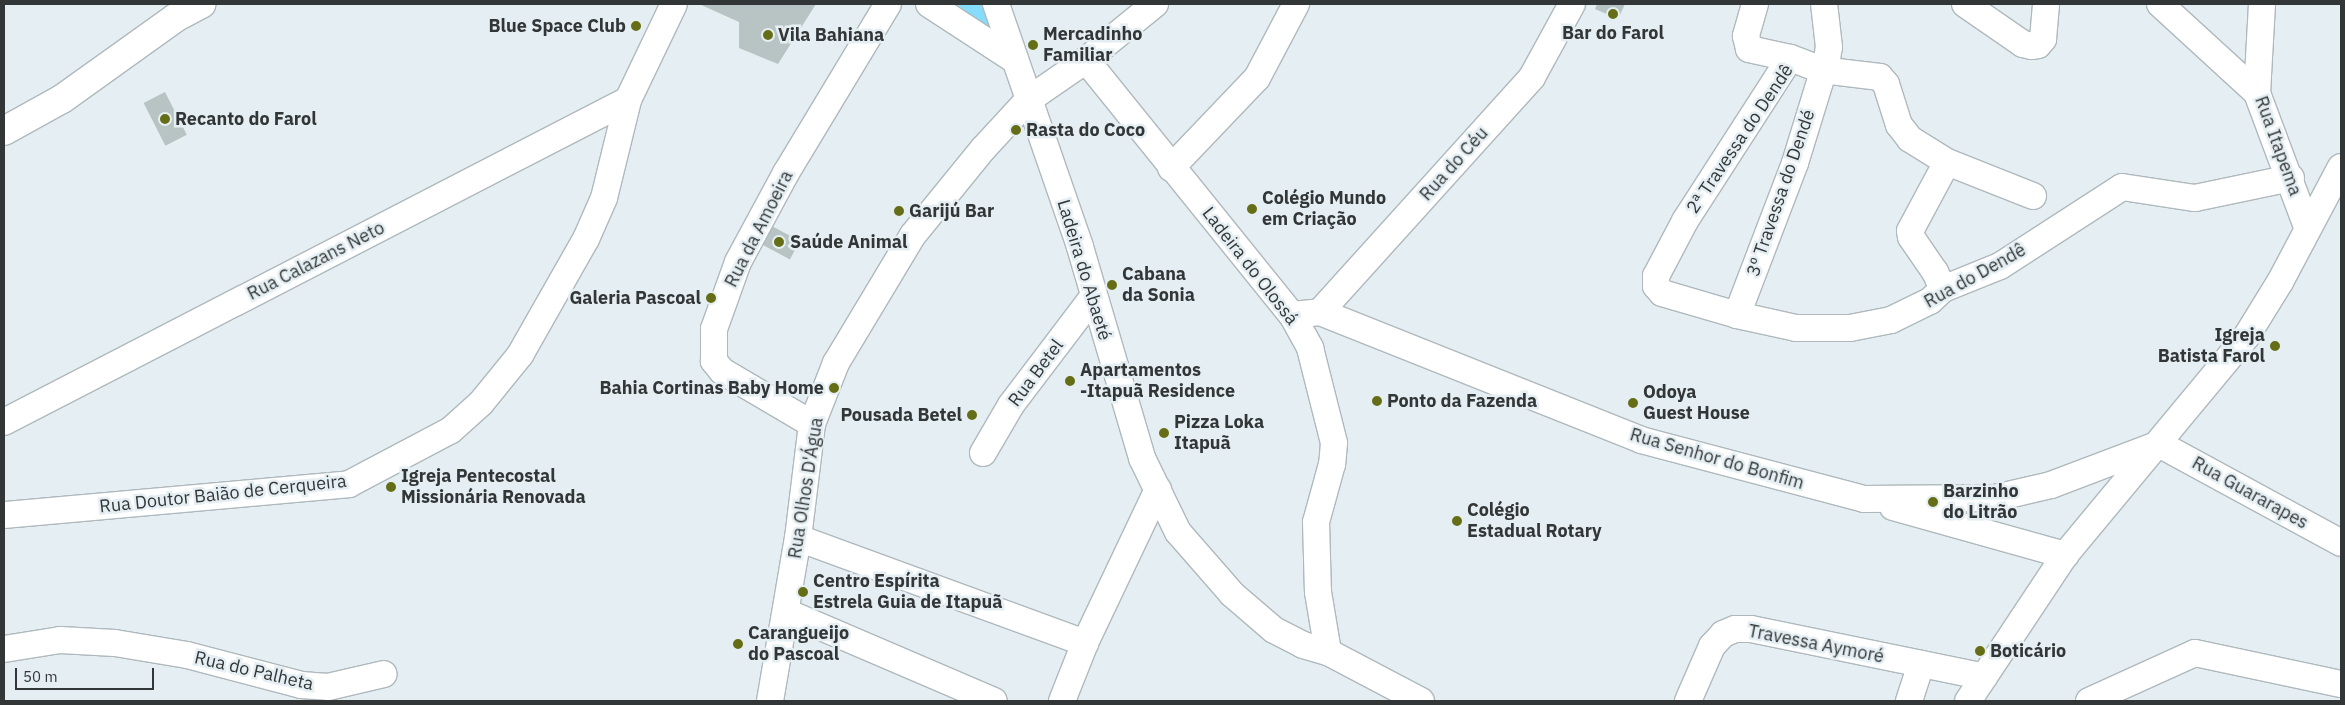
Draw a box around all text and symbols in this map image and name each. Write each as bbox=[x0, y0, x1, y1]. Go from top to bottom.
marker: Bar do Farol bbox=[1607, 8, 1619, 20]
place label: Blue Space Club bbox=[489, 15, 626, 37]
marker: Blue Space Club bbox=[630, 20, 642, 32]
place label: Bar do Farol bbox=[1562, 22, 1664, 44]
place label: Vila Bahiana bbox=[778, 24, 884, 46]
place label: Mercadinho Familiar bbox=[1043, 24, 1142, 66]
marker: Vila Bahiana bbox=[762, 29, 774, 41]
marker: Mercadinho Familiar bbox=[1027, 39, 1039, 51]
street label: 2ª Travessa do Dendê bbox=[1682, 60, 1798, 218]
street label: Rua Itapema bbox=[2250, 93, 2306, 199]
street label: 3º Travessa do Dendé bbox=[1742, 107, 1820, 279]
place label: Recanto do Farol bbox=[175, 108, 317, 130]
marker: Recanto do Farol bbox=[159, 113, 171, 125]
place label: Rasta do Coco bbox=[1026, 119, 1145, 141]
street label: Rua do Céu bbox=[1415, 123, 1493, 205]
marker: Rasta do Coco bbox=[1010, 124, 1022, 136]
street label: Rua da Amoeira bbox=[720, 167, 798, 291]
place label: Colégio Mundo em Criação bbox=[1262, 188, 1386, 230]
street label: Ladeira do Abaeté bbox=[1052, 197, 1116, 343]
place label: Garijú Bar bbox=[909, 200, 994, 222]
street label: Ladeira do Olossá bbox=[1197, 203, 1303, 329]
marker: Colégio Mundo em Criação bbox=[1246, 203, 1258, 215]
marker: Garijú Bar bbox=[893, 205, 905, 217]
street label: Rua Calazans Neto bbox=[244, 217, 388, 305]
place label: Saúde Animal bbox=[790, 231, 908, 253]
marker: Saúde Animal bbox=[772, 235, 786, 249]
street label: Rua do Dendê bbox=[1920, 239, 2030, 313]
place label: Cabana da Sonia bbox=[1122, 264, 1195, 306]
marker: Cabana da Sonia bbox=[1106, 279, 1118, 291]
place label: Galeria Pascoal bbox=[569, 287, 701, 309]
marker: Galeria Pascoal bbox=[705, 292, 717, 304]
place label: Igreja Batista Farol bbox=[2158, 325, 2265, 368]
street label: Rua Betel bbox=[1004, 335, 1068, 411]
marker: Igreja Batista Farol bbox=[2269, 340, 2281, 352]
place label: Apartamentos -Itapuã Residence bbox=[1080, 360, 1235, 402]
marker: Apartamentos -Itapuã Residence bbox=[1064, 375, 1076, 387]
place label: Bahia Cortinas Baby Home bbox=[600, 377, 824, 399]
marker: Bahia Cortinas Baby Home bbox=[828, 382, 840, 394]
place label: Odoya Guest House bbox=[1643, 382, 1750, 424]
place label: Ponto da Fazenda bbox=[1387, 390, 1537, 412]
marker: Ponto da Fazenda bbox=[1371, 395, 1383, 407]
marker: Odoya Guest House bbox=[1627, 397, 1639, 409]
place label: Pousada Betel bbox=[840, 404, 962, 426]
marker: Pousada Betel bbox=[966, 409, 978, 421]
place label: Pizza Loka Itapuã bbox=[1174, 412, 1264, 454]
street label: Rua Olhos D'Água bbox=[784, 416, 828, 560]
street label: Rua Senhor do Bonfim bbox=[1627, 424, 1807, 494]
marker: Pizza Loka Itapuã bbox=[1158, 427, 1170, 439]
street label: Rua Guararapes bbox=[2188, 452, 2312, 534]
place label: Igreja Pentecostal Missionária Renovada bbox=[401, 466, 586, 508]
street label: Rua Doutor Baião de Cerqueira bbox=[98, 470, 348, 518]
marker: Igreja Pentecostal Missionária Renovada bbox=[385, 481, 397, 493]
place label: Barzinho do Litrão bbox=[1943, 481, 2019, 524]
marker: Barzinho do Litrão bbox=[1927, 496, 1939, 508]
place label: Colégio Estadual Rotary bbox=[1467, 500, 1602, 542]
marker: Colégio Estadual Rotary bbox=[1451, 515, 1463, 527]
place label: Centro Espírita Estrela Guia de Itapuã bbox=[813, 571, 1002, 614]
marker: Centro Espírita Estrela Guia de Itapuã bbox=[797, 586, 809, 598]
street label: Travessa Aymoré bbox=[1746, 620, 1886, 668]
place label: Carangueijo do Pascoal bbox=[748, 623, 849, 666]
marker: Carangueijo do Pascoal bbox=[732, 638, 744, 650]
place label: Boticário bbox=[1990, 640, 2066, 662]
marker: Boticário bbox=[1974, 645, 1986, 657]
street label: Rua do Palheta bbox=[192, 647, 316, 695]
scale bar bbox=[18, 658, 156, 690]
text: 50 m bbox=[23, 667, 58, 686]

